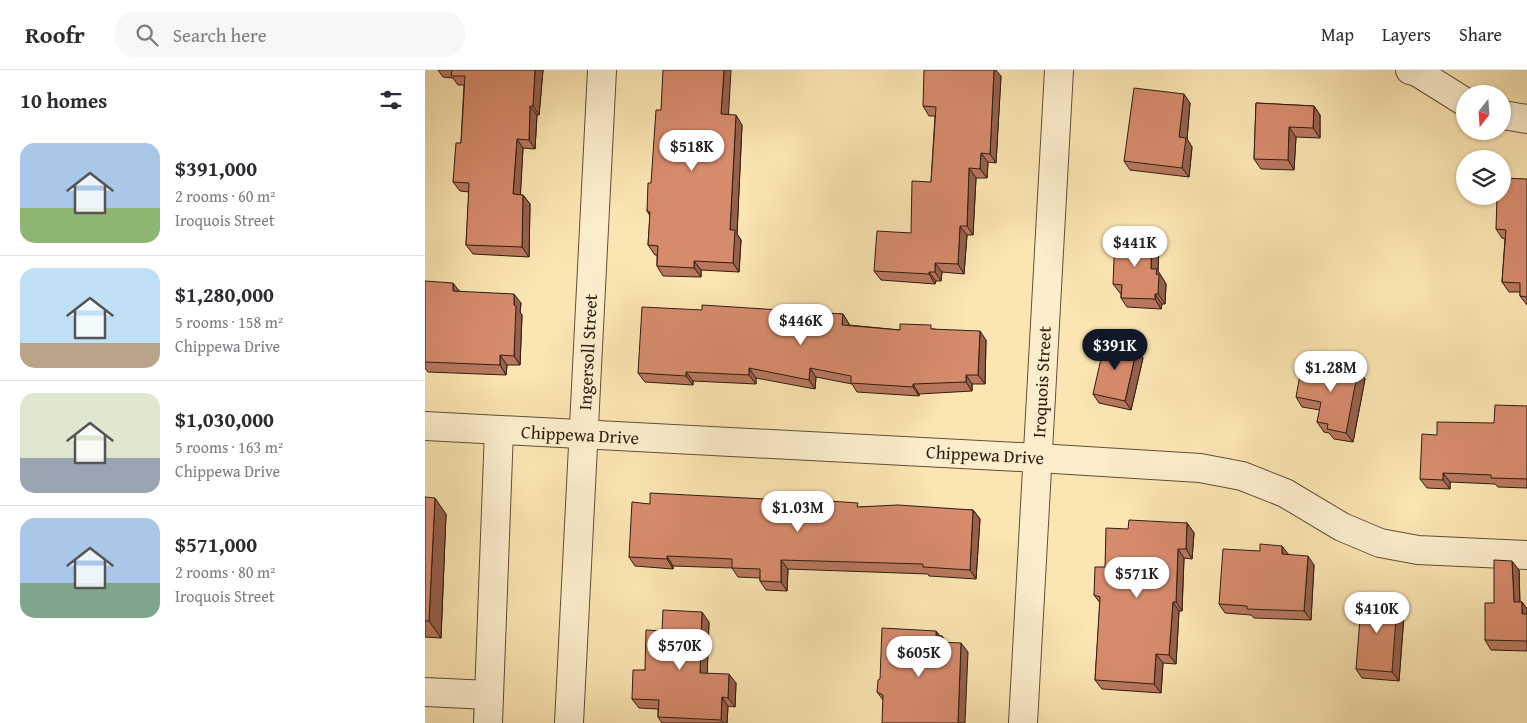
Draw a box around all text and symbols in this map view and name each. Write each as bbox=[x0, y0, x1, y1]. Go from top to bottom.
search box bbox=[115, 12, 465, 57]
text: Roofr bbox=[25, 17, 85, 52]
icon: search bbox=[133, 21, 161, 49]
text: Search here bbox=[173, 21, 267, 49]
text: Map bbox=[1321, 21, 1354, 48]
text: Layers bbox=[1382, 21, 1431, 48]
text: Share bbox=[1459, 21, 1502, 48]
text: 10 homes bbox=[20, 85, 107, 116]
north arrow bbox=[1456, 85, 1511, 140]
map controls bbox=[1456, 85, 1511, 205]
icon: filters bbox=[377, 86, 405, 114]
pin: $518K bbox=[657, 129, 727, 172]
text: $518K bbox=[670, 134, 714, 158]
button: layers bbox=[1456, 150, 1511, 205]
text: $391,000 bbox=[175, 153, 257, 184]
icon: home bbox=[60, 163, 120, 223]
text: 2 rooms · 60 m² bbox=[175, 184, 275, 208]
text: Iroquois Street bbox=[175, 208, 275, 232]
pin: $441K bbox=[1100, 226, 1170, 268]
text: $441K bbox=[1113, 230, 1157, 254]
text: $1,280,000 bbox=[175, 279, 274, 310]
icon: home bbox=[60, 288, 120, 348]
street label: Ingersoll Street bbox=[571, 293, 604, 411]
pin: $446K bbox=[766, 304, 836, 346]
text: $446K bbox=[779, 308, 823, 332]
text: 5 rooms · 158 m² bbox=[175, 310, 283, 334]
street label: Iroquois Street bbox=[1025, 325, 1058, 439]
pin: $391K bbox=[1080, 328, 1150, 371]
text: $391K bbox=[1093, 333, 1137, 357]
text: Chippewa Drive bbox=[175, 334, 280, 358]
pin: $1.28M bbox=[1290, 350, 1372, 393]
text: $1.28M bbox=[1305, 355, 1357, 379]
text: $1,030,000 bbox=[175, 404, 274, 435]
icon: home bbox=[60, 413, 120, 473]
street label: Chippewa Drive bbox=[520, 418, 640, 451]
text: 5 rooms · 163 m² bbox=[175, 435, 283, 459]
street label: Chippewa Drive bbox=[925, 438, 1045, 471]
text: Chippewa Drive bbox=[175, 459, 280, 483]
pin: $1.03M bbox=[757, 490, 839, 533]
text: $1.03M bbox=[772, 495, 824, 519]
text: $571,000 bbox=[175, 529, 257, 560]
icon: home bbox=[60, 538, 120, 598]
pin: $571K bbox=[1102, 556, 1172, 599]
text: 2 rooms · 80 m² bbox=[175, 560, 275, 584]
text: $571K bbox=[1115, 561, 1159, 585]
text: Iroquois Street bbox=[175, 584, 275, 608]
pin: $410K bbox=[1342, 592, 1412, 634]
text: $410K bbox=[1355, 596, 1399, 620]
pin: $570K bbox=[645, 628, 715, 671]
text: $570K bbox=[658, 633, 702, 657]
pin: $605K bbox=[884, 636, 954, 678]
text: $605K bbox=[897, 640, 941, 664]

